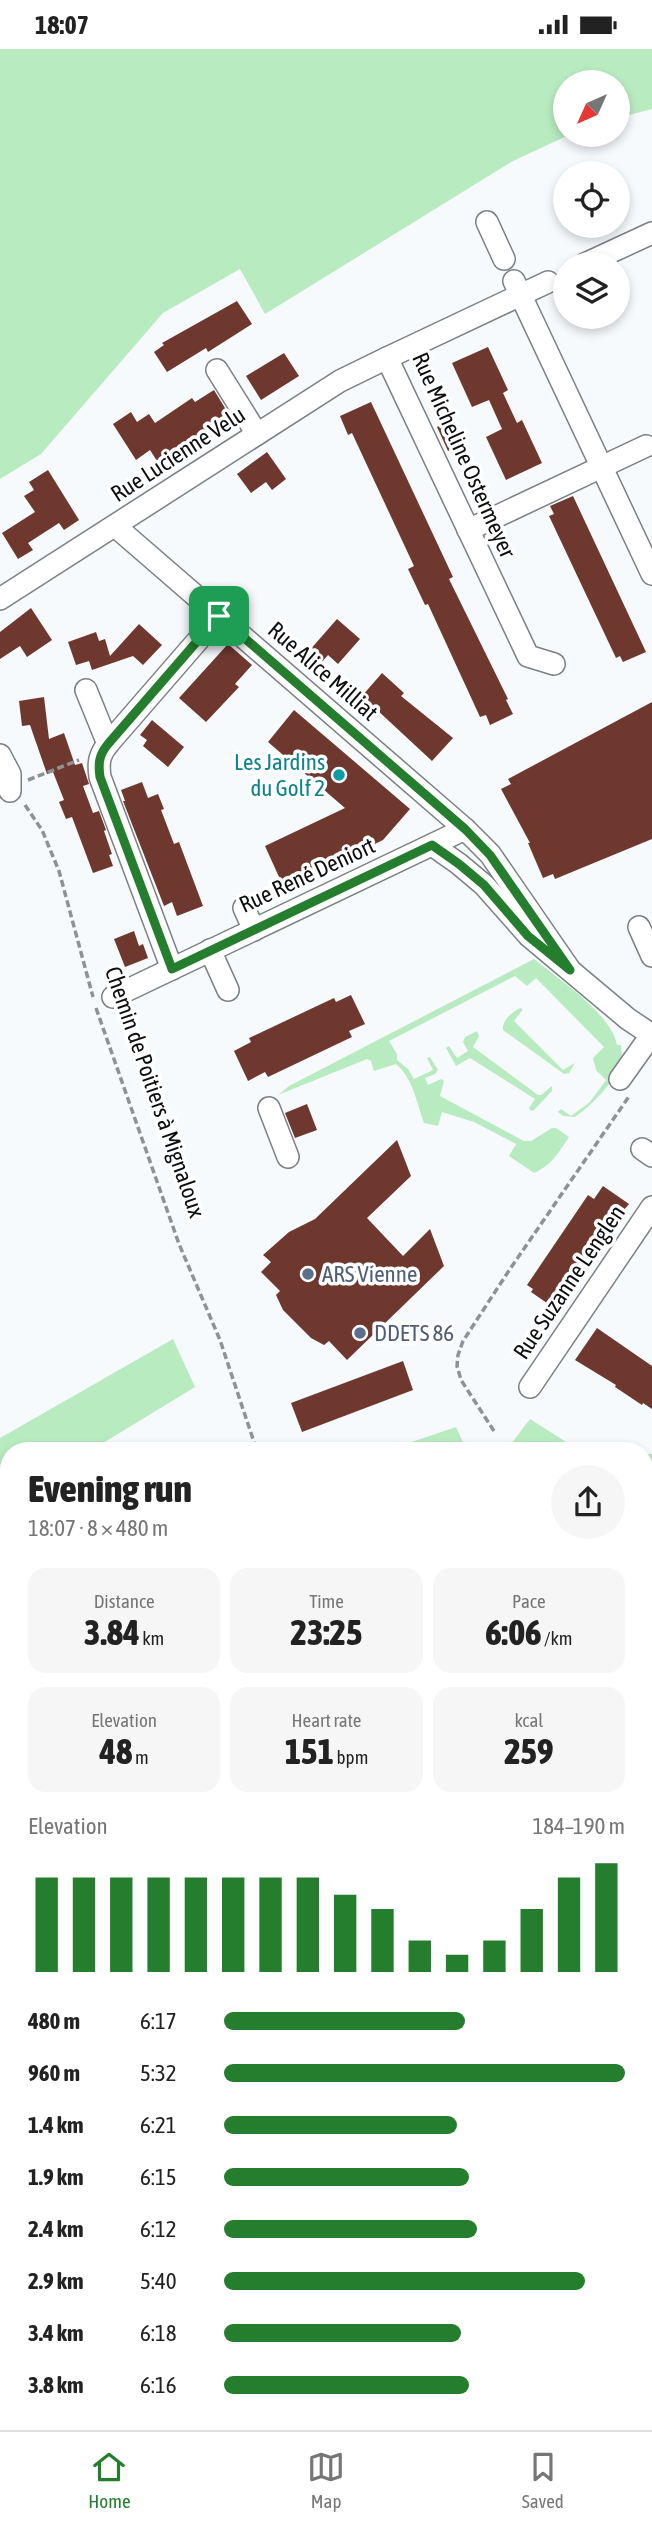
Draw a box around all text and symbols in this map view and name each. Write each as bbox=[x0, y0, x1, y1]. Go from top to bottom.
text: 18:07 bbox=[35, 10, 89, 40]
north arrow bbox=[553, 70, 630, 147]
map controls bbox=[553, 70, 630, 329]
button: locate bbox=[553, 161, 630, 238]
button: layers bbox=[553, 252, 630, 329]
street label: Rue Micheline Ostermeyer bbox=[407, 349, 521, 563]
street label: Rue Lucienne Velu bbox=[106, 401, 250, 507]
pin bbox=[189, 586, 249, 646]
icon: arrive bbox=[200, 597, 238, 635]
street label: Rue Alice Milliat bbox=[263, 616, 383, 726]
place label: Les Jardins du Golf 2 bbox=[234, 749, 325, 801]
marker: Les Jardins du Golf 2 bbox=[331, 767, 347, 783]
street label: Rue René Deniort bbox=[235, 832, 379, 918]
street label: Chemin de Poitiers à Mignaloux bbox=[100, 963, 210, 1221]
street label: Rue Suzanne Lenglen bbox=[508, 1200, 630, 1364]
place label: ARS Vienne bbox=[322, 1261, 417, 1287]
marker: ARS Vienne bbox=[300, 1266, 316, 1282]
place label: DDETS 86 bbox=[374, 1320, 454, 1346]
marker: DDETS 86 bbox=[352, 1325, 368, 1341]
button: share bbox=[551, 1465, 625, 1539]
text: Evening run bbox=[28, 1467, 192, 1510]
text: 18:07 · 8 × 480 m bbox=[28, 1515, 168, 1541]
text: Distance bbox=[94, 1590, 155, 1612]
text: Time bbox=[309, 1590, 344, 1612]
text: Pace bbox=[512, 1590, 546, 1612]
text: 3.84 bbox=[84, 1612, 140, 1652]
text: 23:25 bbox=[290, 1612, 363, 1652]
text: 6:06 bbox=[485, 1612, 541, 1652]
text: km bbox=[140, 1627, 164, 1649]
text: /km bbox=[541, 1627, 573, 1649]
text: Elevation bbox=[91, 1709, 157, 1731]
text: Heart rate bbox=[292, 1709, 361, 1731]
text: kcal bbox=[514, 1709, 543, 1731]
text: 48 bbox=[100, 1731, 132, 1771]
text: 151 bbox=[285, 1731, 334, 1771]
text: 259 bbox=[504, 1731, 554, 1771]
text: m bbox=[132, 1746, 149, 1768]
text: bpm bbox=[334, 1746, 368, 1768]
text: Elevation bbox=[28, 1813, 108, 1839]
text: 184–190 m bbox=[532, 1813, 625, 1839]
text: 480 m bbox=[28, 2008, 80, 2034]
text: 6:17 bbox=[140, 2008, 177, 2034]
text: 960 m bbox=[28, 2060, 80, 2086]
text: 5:32 bbox=[140, 2060, 177, 2086]
text: 1.4 km bbox=[28, 2112, 84, 2138]
text: 6:21 bbox=[140, 2112, 177, 2138]
text: 1.9 km bbox=[28, 2164, 84, 2190]
text: 6:15 bbox=[140, 2164, 177, 2190]
text: 2.4 km bbox=[28, 2216, 84, 2242]
text: 6:12 bbox=[140, 2216, 177, 2242]
text: 2.9 km bbox=[28, 2268, 84, 2294]
text: 5:40 bbox=[140, 2268, 177, 2294]
text: 3.4 km bbox=[28, 2320, 84, 2346]
text: 6:18 bbox=[140, 2320, 177, 2346]
text: 3.8 km bbox=[28, 2372, 84, 2398]
text: 6:16 bbox=[140, 2372, 177, 2398]
tab: Home bbox=[88, 2448, 131, 2512]
tab: Map bbox=[307, 2448, 345, 2512]
tab: Saved bbox=[522, 2448, 564, 2512]

